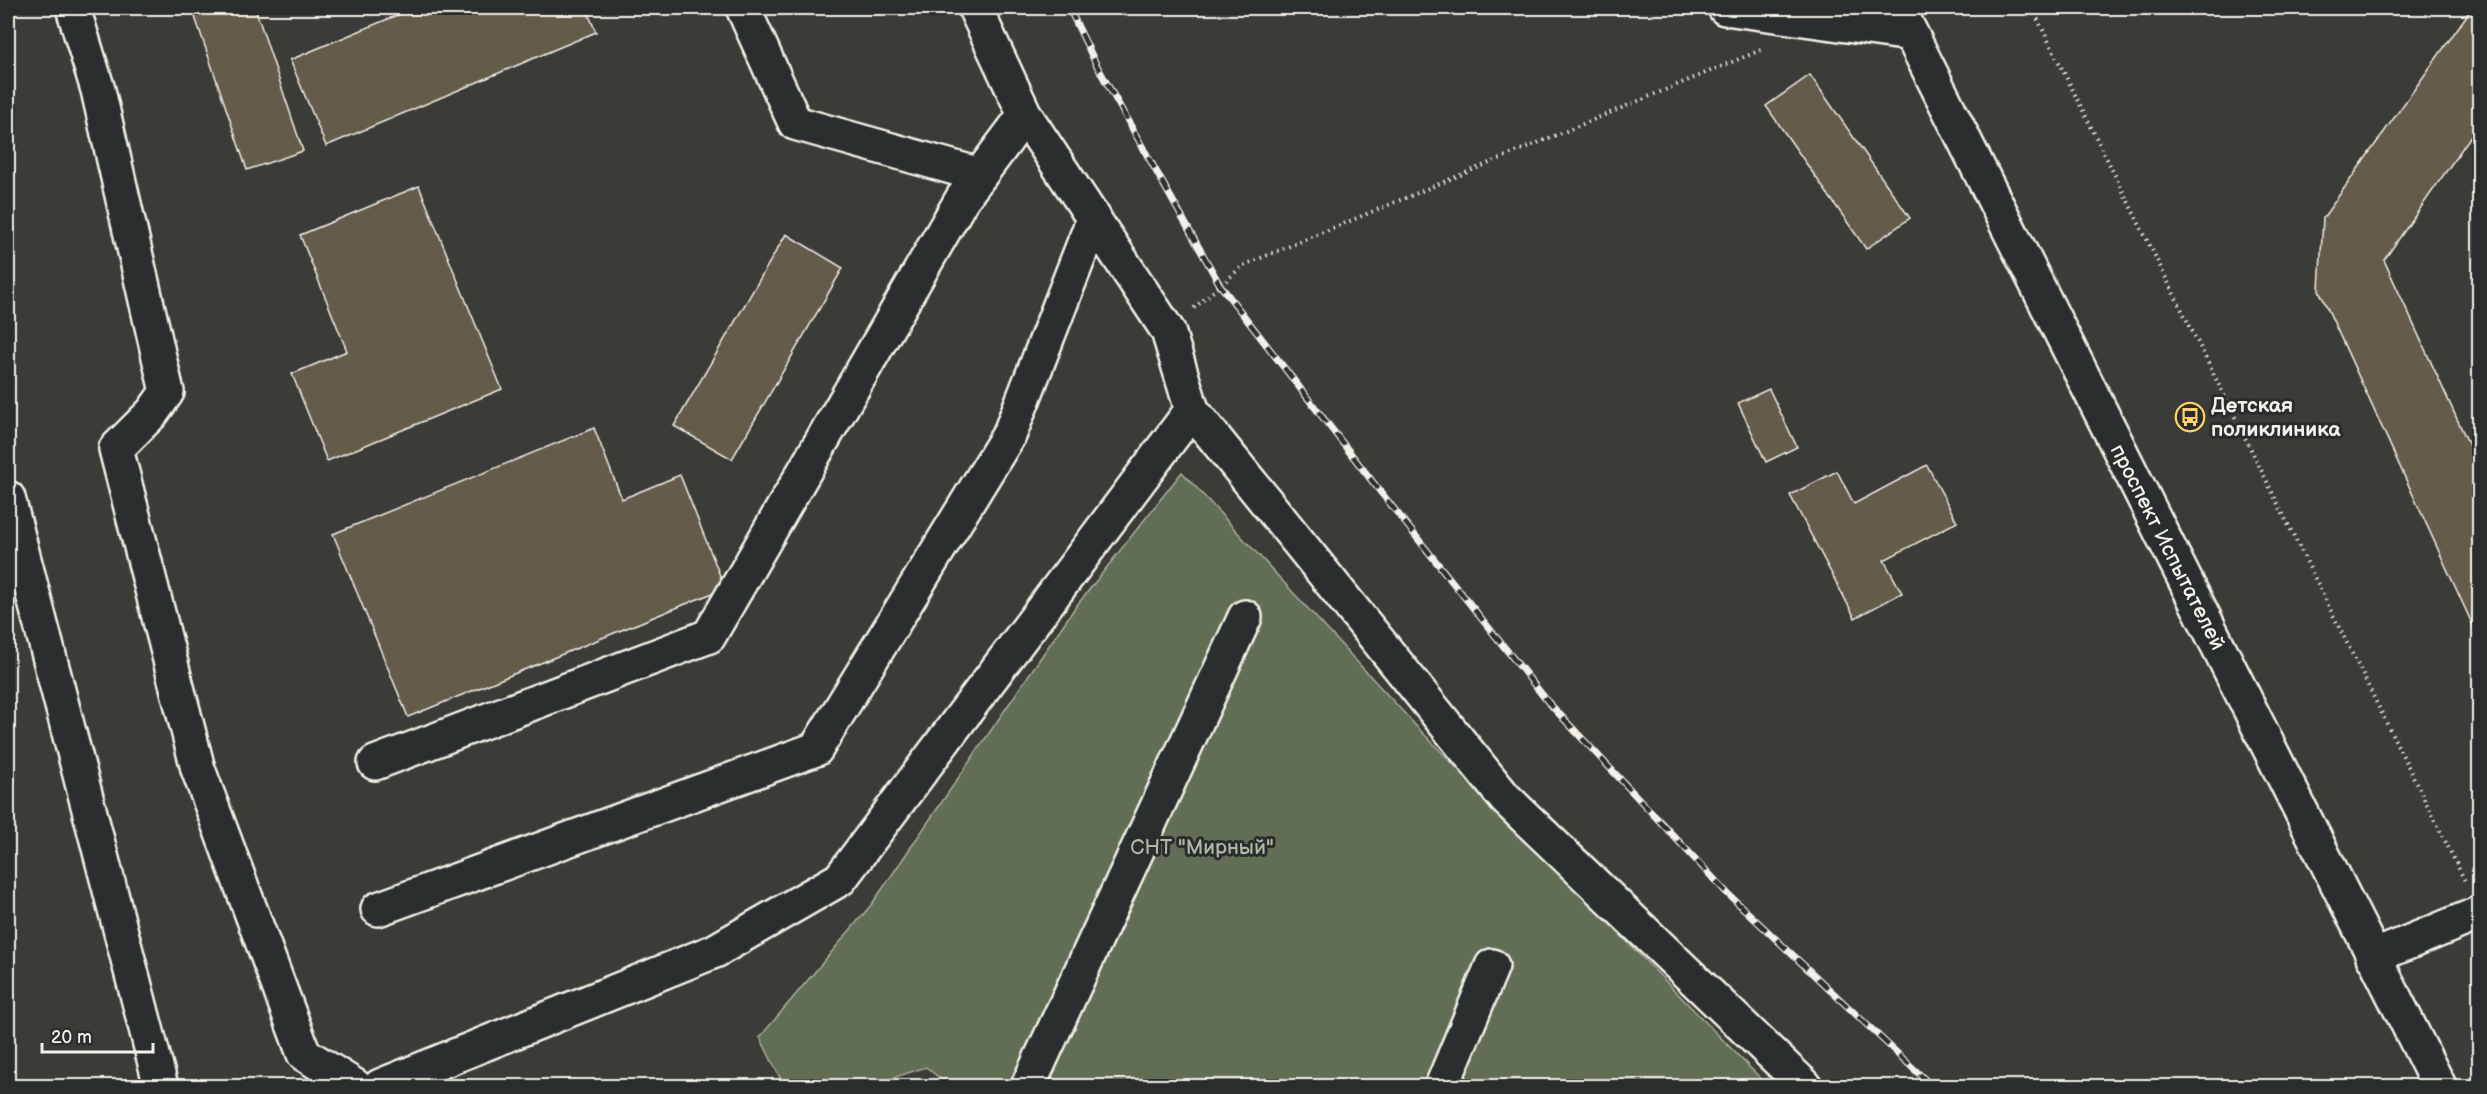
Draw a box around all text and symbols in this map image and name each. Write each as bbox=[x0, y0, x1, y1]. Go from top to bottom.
place label: Детская поликлиника bbox=[2211, 393, 2341, 442]
bus stop icon: Детская поликлиника bbox=[2174, 401, 2206, 433]
street label: проспект Испытателей bbox=[2105, 440, 2230, 654]
park label: СНТ "Мирный" bbox=[1130, 835, 1274, 860]
scale bar bbox=[42, 1016, 153, 1054]
text: 20 m bbox=[51, 1027, 92, 1048]

